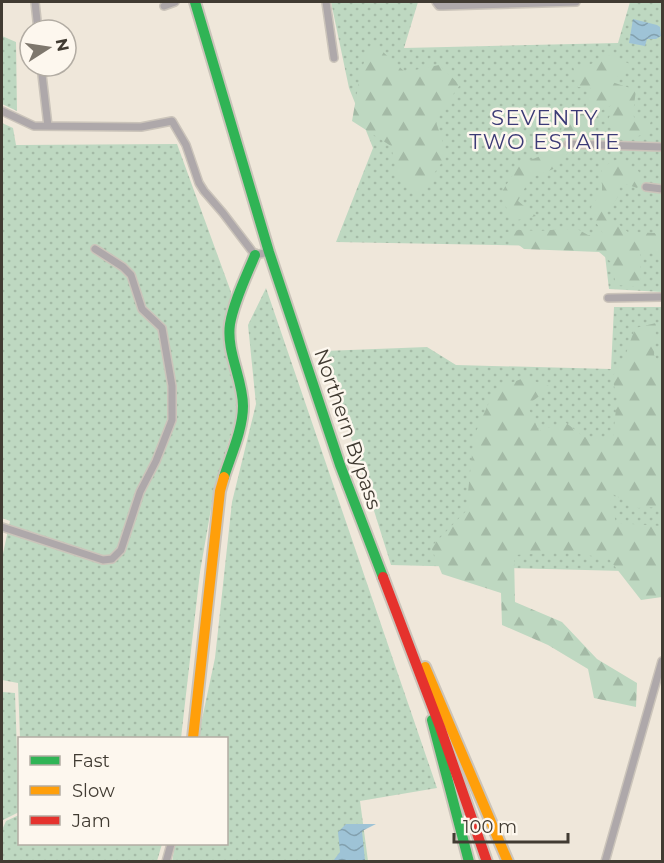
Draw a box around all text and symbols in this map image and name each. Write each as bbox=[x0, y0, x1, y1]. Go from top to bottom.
north arrow bbox=[18, 18, 78, 78]
text: N bbox=[52, 37, 73, 53]
district label: SEVENTY TWO ESTATE bbox=[469, 105, 621, 154]
street label: Northern Bypass bbox=[309, 346, 387, 513]
legend bbox=[18, 737, 228, 845]
text: Fast bbox=[72, 750, 110, 772]
text: Slow bbox=[72, 780, 115, 802]
scale bar bbox=[454, 806, 568, 844]
text: Jam bbox=[71, 810, 111, 832]
text: 100 m bbox=[463, 816, 517, 838]

